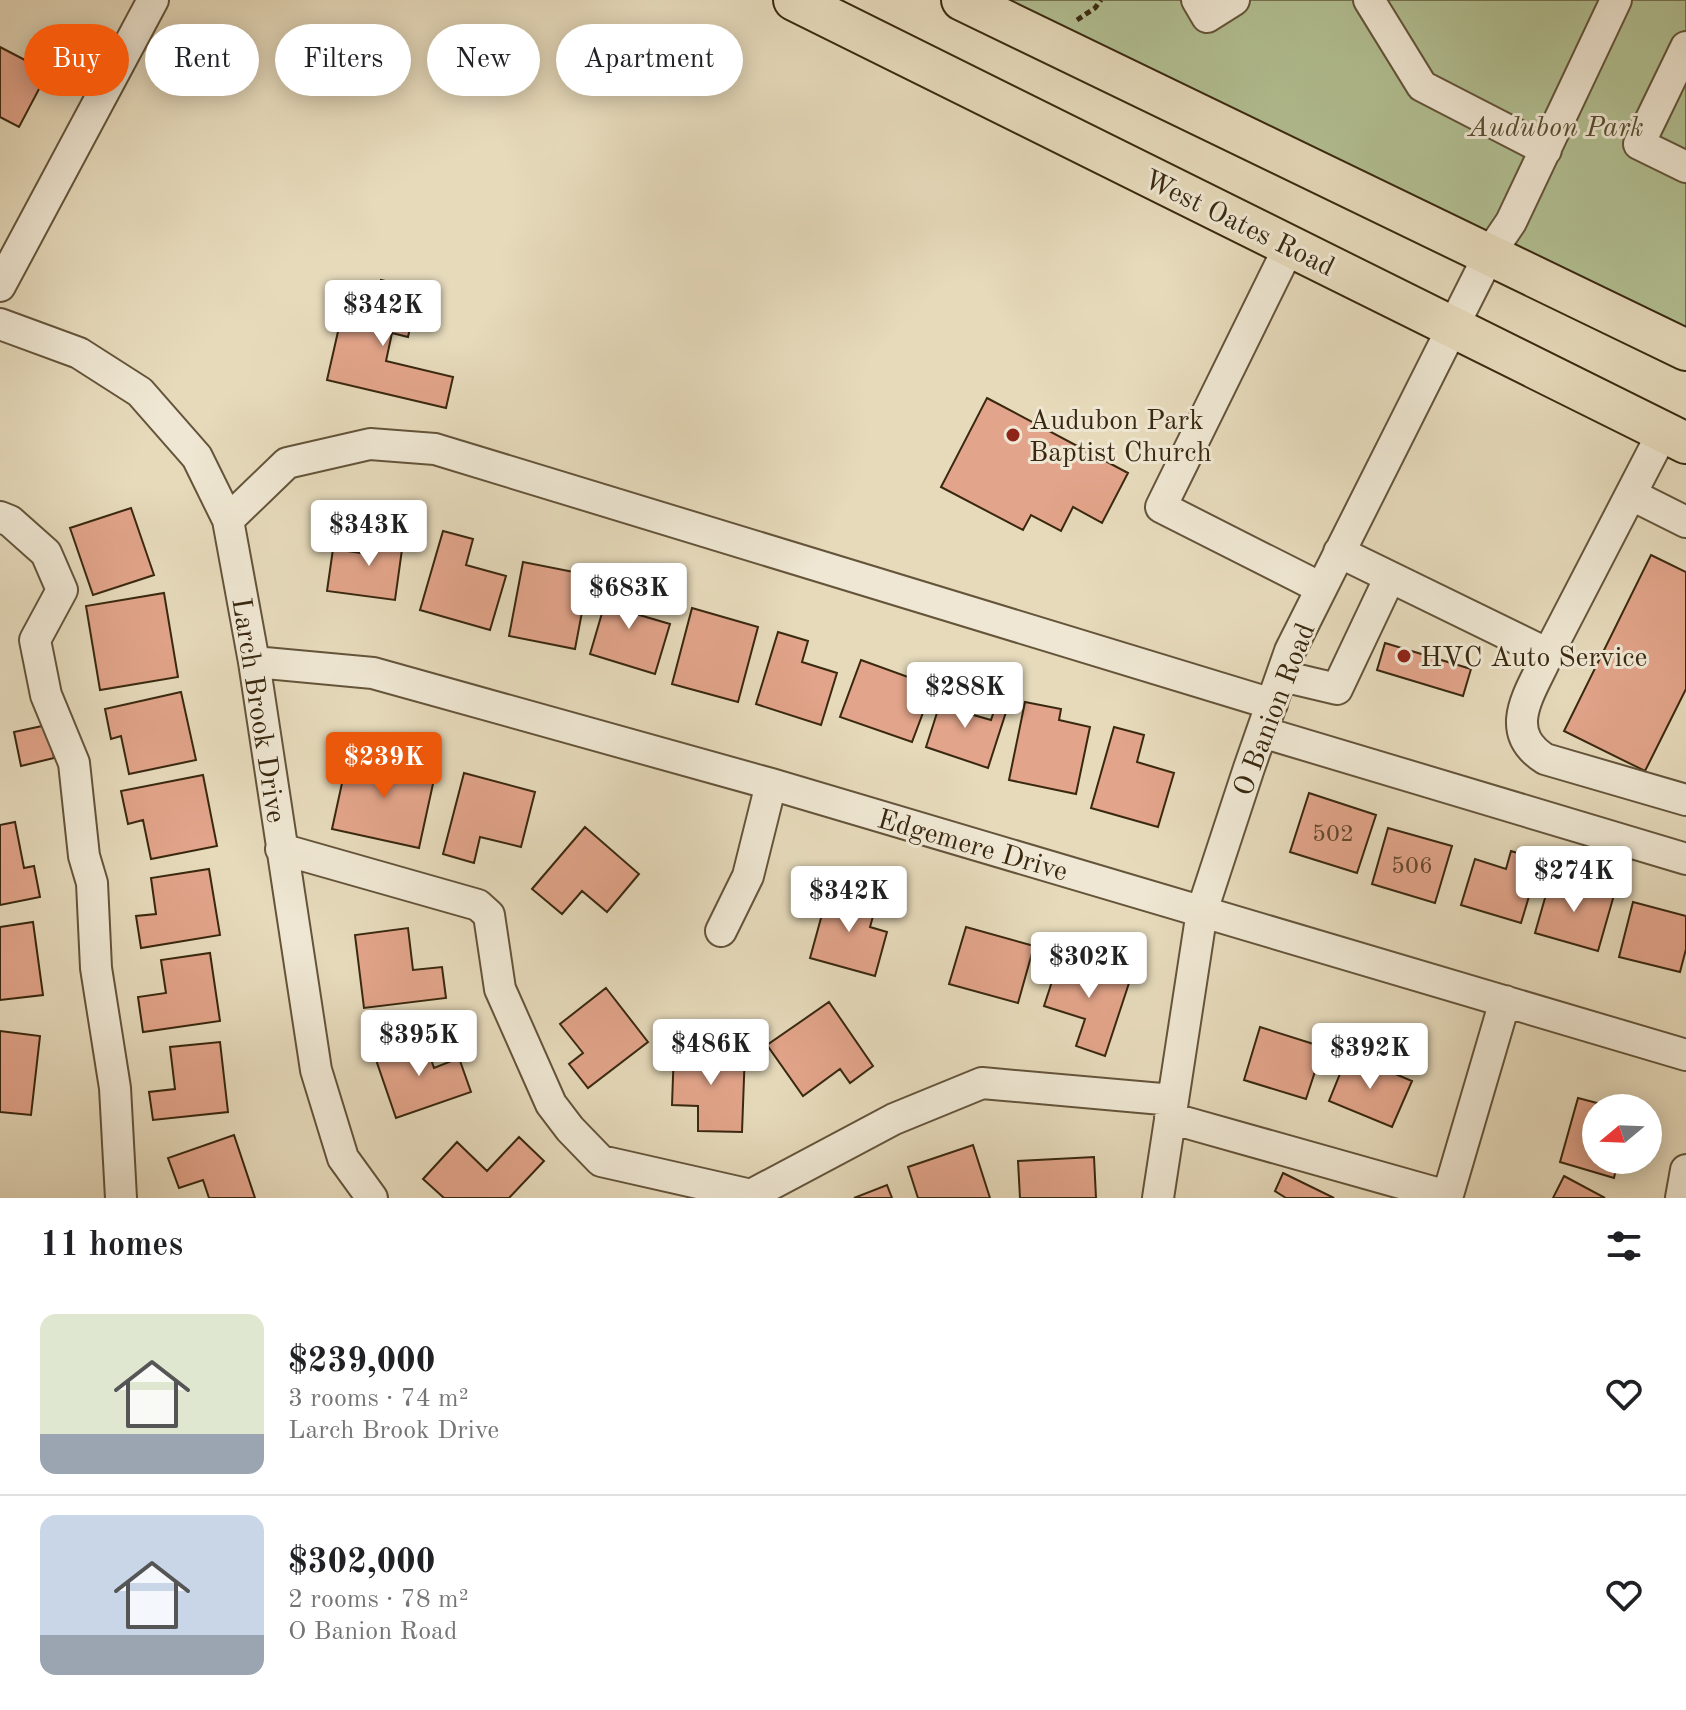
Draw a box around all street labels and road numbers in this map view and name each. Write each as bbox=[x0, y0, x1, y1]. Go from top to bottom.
street label: West Oates Road bbox=[1139, 166, 1338, 283]
street label: Larch Brook Drive bbox=[225, 596, 289, 825]
street label: O Banion Road bbox=[1230, 620, 1322, 800]
street label: Edgemere Drive bbox=[874, 806, 1070, 887]

